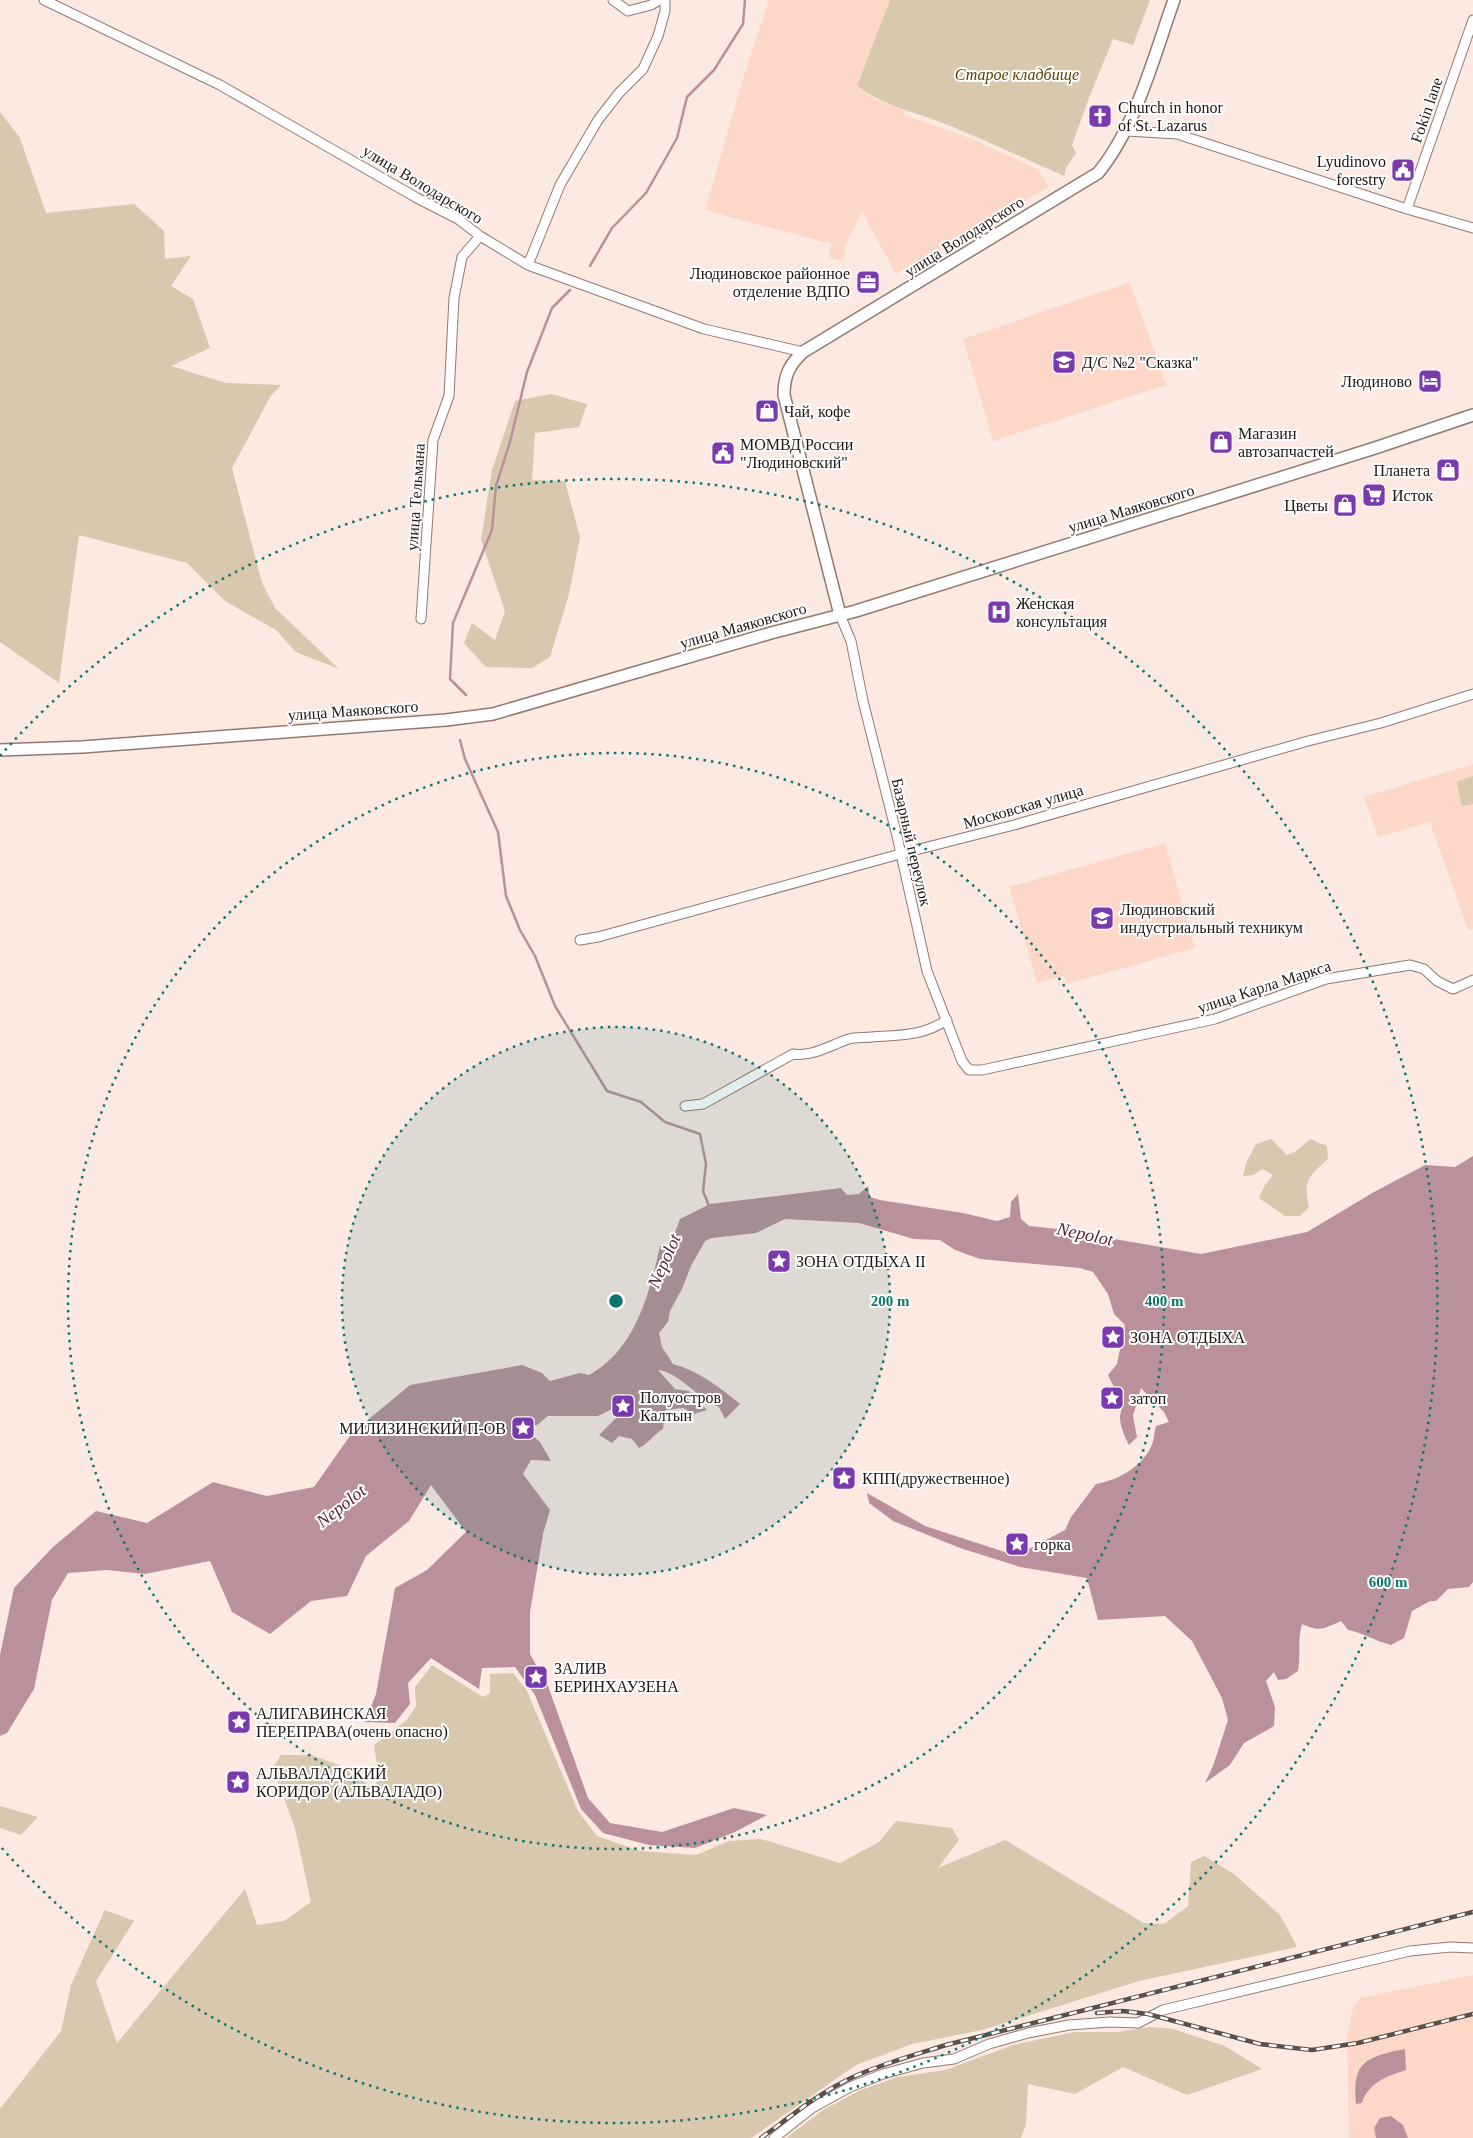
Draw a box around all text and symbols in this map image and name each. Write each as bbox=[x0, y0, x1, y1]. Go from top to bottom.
park label: Старое кладбище bbox=[955, 66, 1079, 84]
street label: Fokin lane bbox=[1407, 75, 1446, 145]
place label: Church in honor of St. Lazarus bbox=[1118, 99, 1224, 134]
church icon: Church in honor of St. Lazarus bbox=[1087, 103, 1113, 129]
street label: улица Володарского bbox=[359, 142, 486, 228]
place label: Lyudinovo forestry bbox=[1317, 153, 1386, 189]
public building icon: Lyudinovo forestry bbox=[1390, 157, 1416, 183]
street label: улица Володарского bbox=[902, 193, 1027, 281]
place label: Людиновское районное отделение ВДПО bbox=[690, 265, 850, 301]
office icon: Людиновское районное отделение ВДПО bbox=[855, 269, 881, 295]
school or university icon: Д/С №2 "Сказка" bbox=[1051, 349, 1077, 375]
place label: Д/С №2 "Сказка" bbox=[1082, 354, 1199, 372]
hotel icon: Людиново bbox=[1417, 368, 1443, 394]
place label: Людиново bbox=[1341, 373, 1412, 391]
shop icon: Чай, кофе bbox=[754, 398, 780, 424]
place label: Чай, кофе bbox=[784, 403, 851, 421]
place label: Магазин автозапчастей bbox=[1238, 425, 1334, 460]
shop icon: Магазин автозапчастей bbox=[1208, 429, 1234, 455]
place label: МОМВД России "Людиновский" bbox=[740, 436, 854, 472]
public building icon: МОМВД России "Людиновский" bbox=[710, 440, 736, 466]
street label: улица Тельмана bbox=[403, 443, 429, 551]
shop icon: Планета bbox=[1435, 457, 1461, 483]
place label: Планета bbox=[1373, 462, 1430, 479]
street label: улица Маяковского bbox=[1066, 481, 1196, 537]
supermarket icon: Исток bbox=[1361, 482, 1387, 508]
place label: Исток bbox=[1392, 487, 1433, 504]
shop icon: Цветы bbox=[1332, 492, 1358, 518]
place label: Цветы bbox=[1284, 497, 1328, 515]
place label: Женская консультация bbox=[1016, 595, 1108, 631]
street label: улица Маяковского bbox=[678, 599, 809, 653]
hospital icon: Женская консультация bbox=[986, 599, 1012, 625]
street label: улица Маяковского bbox=[287, 697, 419, 725]
street label: Базарный переулок bbox=[888, 776, 935, 908]
street label: Московская улица bbox=[961, 781, 1086, 833]
place label: Людиновский индустриальный техникум bbox=[1120, 901, 1303, 937]
school or university icon: Людиновский индустриальный техникум bbox=[1089, 905, 1115, 931]
street label: улица Карла Маркса bbox=[1195, 957, 1333, 1017]
water label: Nepolot bbox=[1054, 1218, 1116, 1250]
water label: Nepolot bbox=[643, 1230, 685, 1292]
place icon: ЗОНА ОТДЫХА II bbox=[766, 1248, 792, 1274]
place label: ЗОНА ОТДЫХА II bbox=[796, 1253, 926, 1271]
centre of rings bbox=[607, 1292, 625, 1310]
text: 200 m bbox=[871, 1293, 910, 1309]
text: 400 m bbox=[1145, 1293, 1184, 1309]
place icon: ЗОНА ОТДЫХА bbox=[1100, 1324, 1126, 1350]
place label: ЗОНА ОТДЫХА bbox=[1130, 1329, 1245, 1347]
place icon: затоп bbox=[1099, 1385, 1125, 1411]
place label: Полуостров Калтын bbox=[640, 1389, 722, 1424]
place label: затоп bbox=[1130, 1390, 1167, 1407]
place icon: Полуостров Калтын bbox=[610, 1393, 636, 1419]
place icon: МИЛИЗИНСКИЙ П-ОВ bbox=[510, 1415, 536, 1441]
place label: МИЛИЗИНСКИЙ П-ОВ bbox=[339, 1419, 506, 1437]
place icon: КПП(дружественное) bbox=[831, 1465, 857, 1491]
place label: КПП(дружественное) bbox=[862, 1470, 1010, 1488]
water label: Nepolot bbox=[312, 1480, 370, 1532]
place icon: горка bbox=[1004, 1531, 1030, 1557]
place label: горка bbox=[1034, 1536, 1071, 1554]
text: 600 m bbox=[1369, 1574, 1408, 1590]
place label: ЗАЛИВ БЕРИНХАУЗЕНА bbox=[554, 1660, 679, 1695]
place icon: ЗАЛИВ БЕРИНХАУЗЕНА bbox=[523, 1664, 549, 1690]
place label: АЛИГАВИНСКАЯ ПЕРЕПРАВА(очень опасно) bbox=[256, 1705, 448, 1741]
place icon: АЛИГАВИНСКАЯ ПЕРЕПРАВА(очень опасно) bbox=[226, 1709, 252, 1735]
place label: АЛЬВАЛАДСКИЙ КОРИДОР (АЛЬВАЛАДО) bbox=[256, 1764, 442, 1801]
place icon: АЛЬВАЛАДСКИЙ КОРИДОР (АЛЬВАЛАДО) bbox=[225, 1769, 251, 1795]

